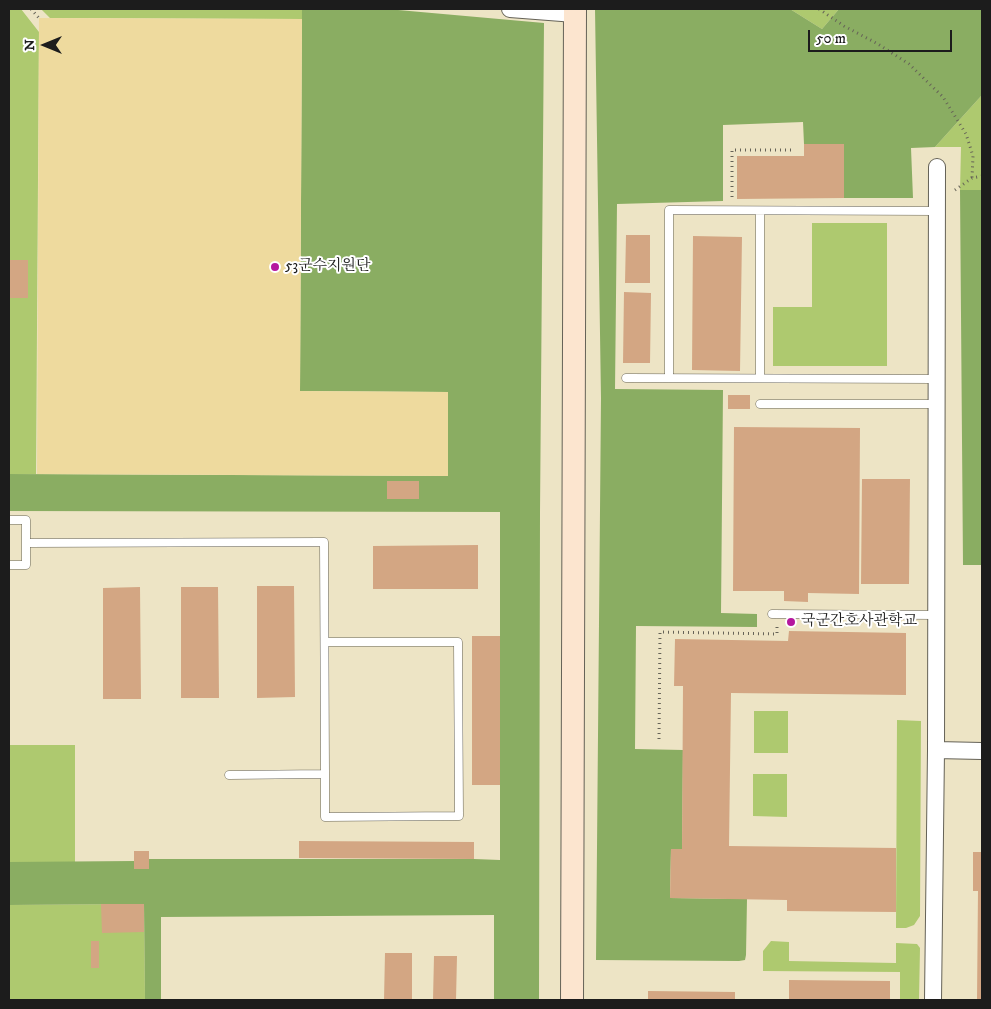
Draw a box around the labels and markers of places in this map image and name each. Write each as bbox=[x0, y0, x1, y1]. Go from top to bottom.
place label: 53군수지원단 bbox=[285, 258, 371, 276]
marker: 53군수지원단 bbox=[269, 261, 281, 273]
place label: 국군간호사관학교 bbox=[801, 613, 917, 631]
marker: 국군간호사관학교 bbox=[785, 616, 797, 628]

